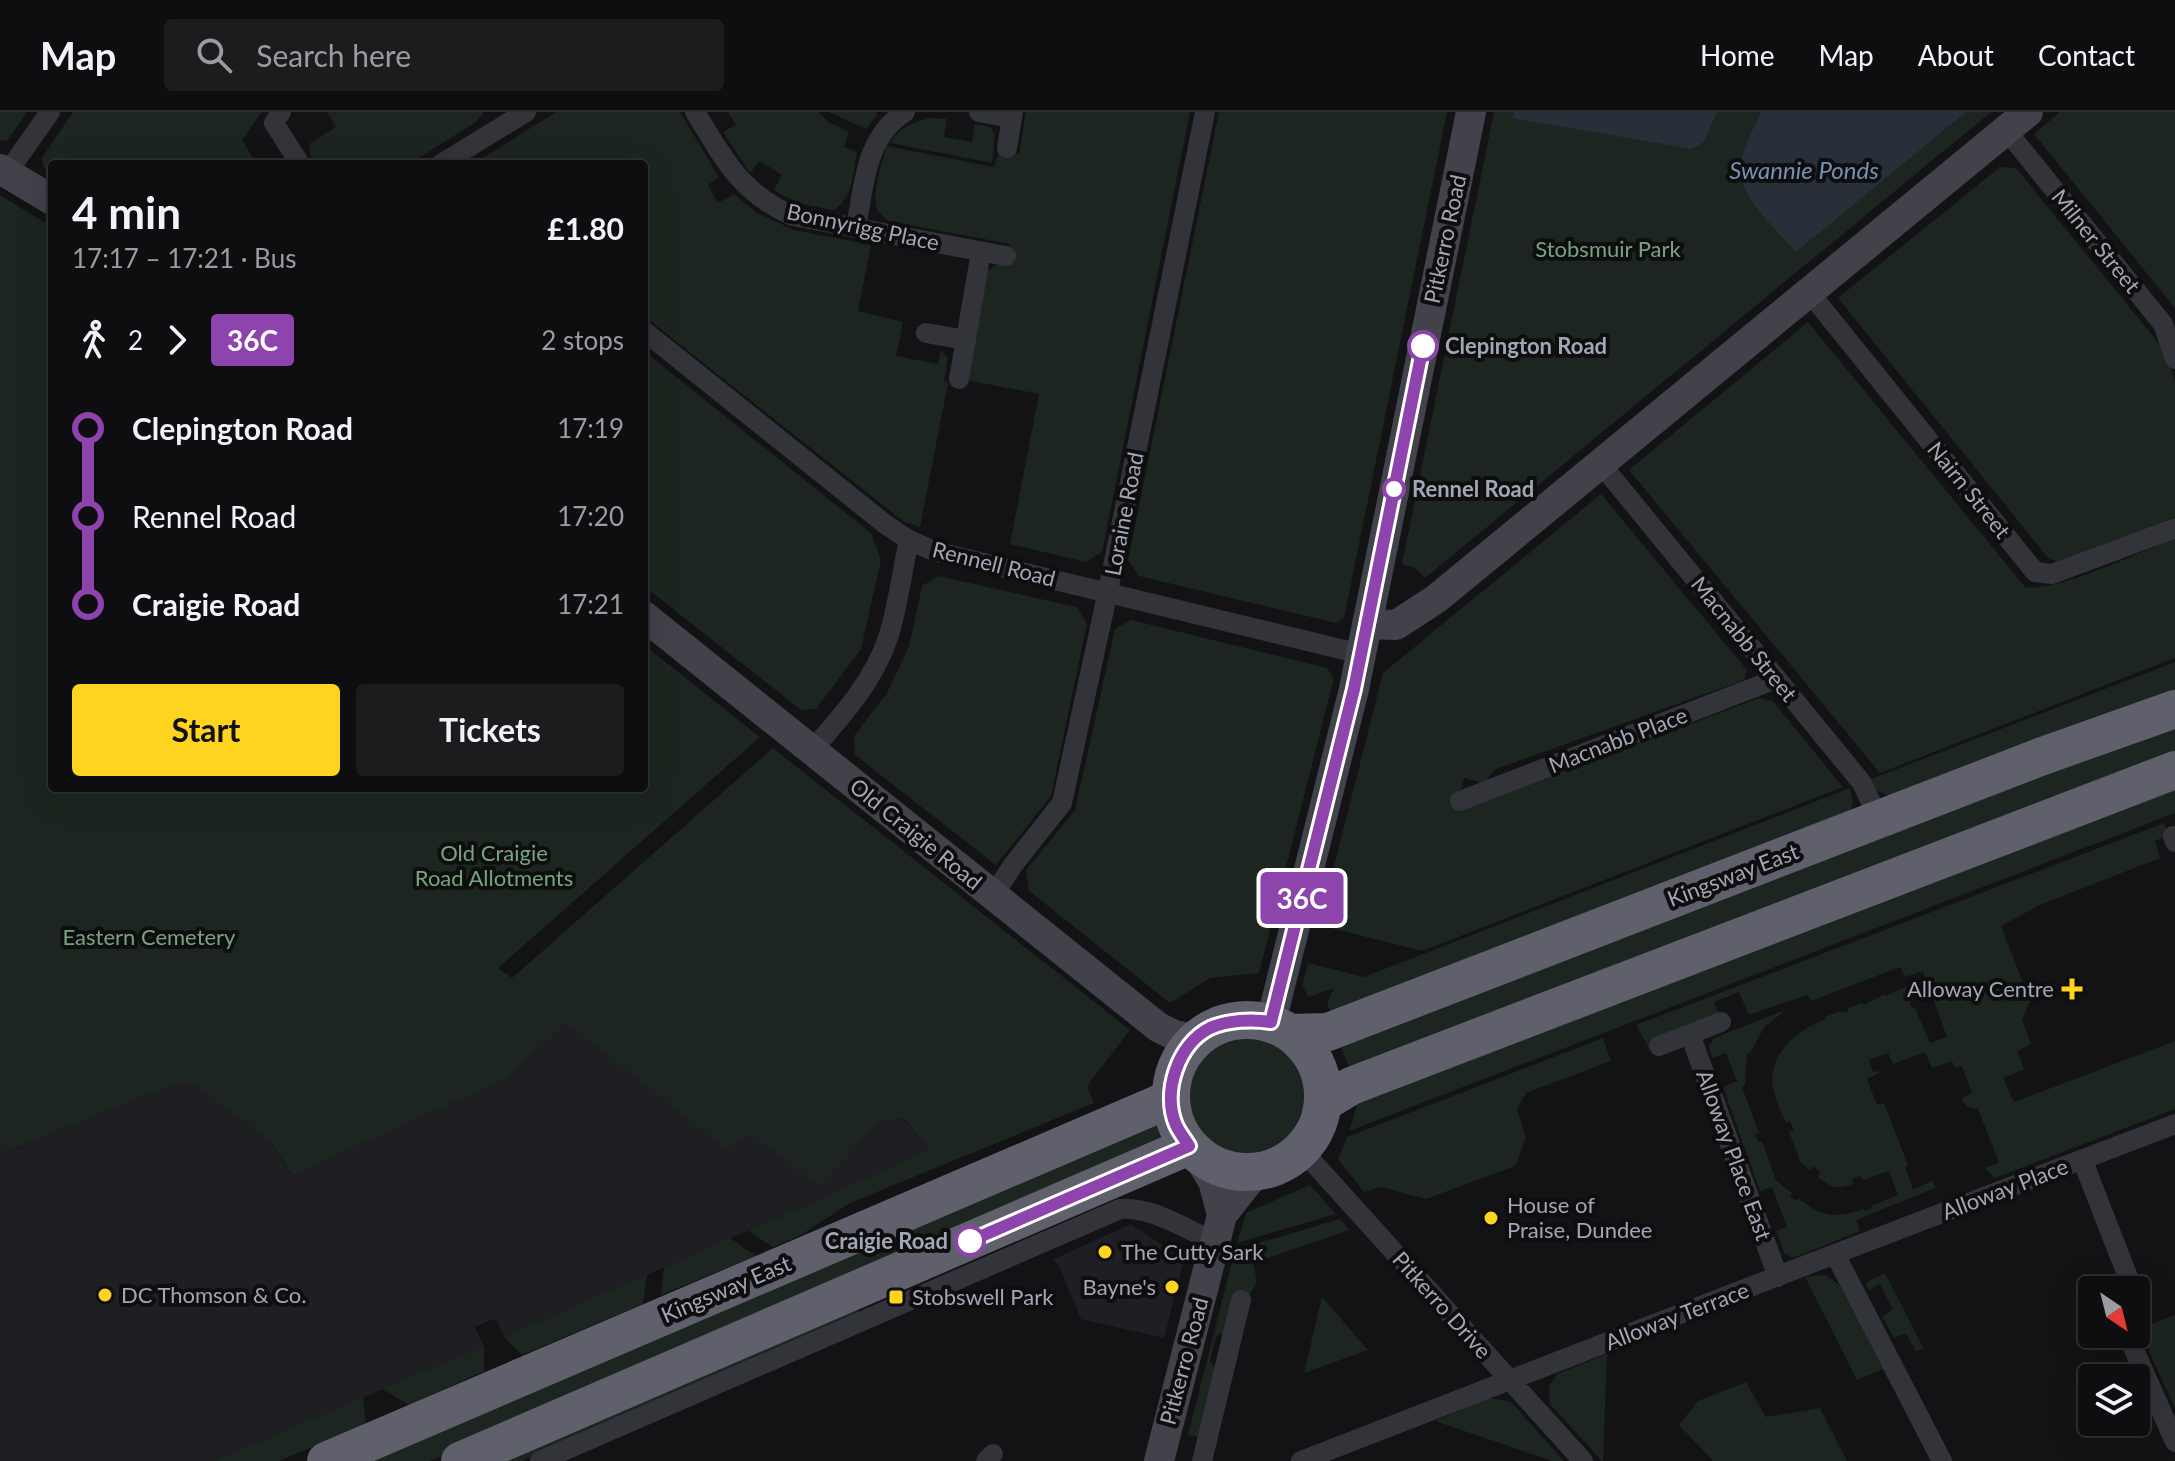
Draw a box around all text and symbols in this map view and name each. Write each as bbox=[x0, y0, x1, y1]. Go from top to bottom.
search box bbox=[164, 19, 724, 91]
text: Map bbox=[40, 32, 116, 78]
icon: search bbox=[192, 33, 236, 77]
text: Search here bbox=[256, 37, 411, 73]
text: Home bbox=[1700, 38, 1775, 72]
text: Map bbox=[1819, 38, 1874, 72]
text: About bbox=[1918, 38, 1994, 72]
text: Contact bbox=[2038, 38, 2135, 72]
water label: Swannie Ponds bbox=[1729, 155, 1879, 184]
street label: Pitkerro Road bbox=[1418, 172, 1471, 306]
street label: Milner Street bbox=[2046, 183, 2147, 298]
text: 4 min bbox=[72, 186, 181, 238]
street label: Bonnyrigg Place bbox=[784, 197, 942, 256]
text: £1.80 bbox=[547, 210, 624, 246]
park label: Stobsmuir Park bbox=[1535, 235, 1682, 262]
text: 17:17 – 17:21 · Bus bbox=[72, 242, 296, 274]
icon: walk bbox=[72, 318, 116, 362]
icon: forward bbox=[155, 318, 199, 362]
text: 36C bbox=[227, 323, 278, 357]
text: 2 bbox=[128, 324, 143, 356]
text: 2 stops bbox=[541, 324, 624, 356]
marker: Clepington Road bbox=[1408, 331, 1438, 361]
place label: Clepington Road bbox=[1445, 332, 1607, 359]
text: Clepington Road bbox=[132, 410, 353, 446]
text: 17:19 bbox=[557, 412, 624, 444]
street label: Nairn Street bbox=[1922, 436, 2017, 544]
street label: Loraine Road bbox=[1098, 450, 1149, 578]
place label: Rennel Road bbox=[1412, 475, 1534, 502]
marker: Rennel Road bbox=[1383, 478, 1405, 500]
text: Rennel Road bbox=[132, 498, 296, 534]
text: 17:20 bbox=[557, 500, 624, 532]
street label: Rennell Road bbox=[930, 535, 1058, 592]
street label: Macnabb Street bbox=[1686, 571, 1803, 707]
text: Craigie Road bbox=[132, 586, 300, 622]
text: 17:21 bbox=[557, 588, 624, 620]
button: Start bbox=[72, 684, 340, 776]
button: Tickets bbox=[356, 684, 624, 776]
street label: Macnabb Place bbox=[1545, 701, 1691, 778]
street label: Old Craigie Road bbox=[845, 772, 988, 895]
street label: Kingsway East bbox=[1663, 837, 1802, 912]
park label: Old Craigie Road Allotments bbox=[415, 839, 573, 891]
line badge: 36C bbox=[1256, 872, 1348, 924]
text: 36C bbox=[1276, 881, 1328, 915]
park label: Eastern Cemetery bbox=[63, 923, 236, 950]
place label: Alloway Centre bbox=[1907, 975, 2054, 1002]
marker: Alloway Centre bbox=[2061, 978, 2083, 1000]
street label: Alloway Place East bbox=[1691, 1066, 1778, 1244]
street label: Alloway Place bbox=[1938, 1152, 2072, 1225]
place label: House of Praise, Dundee bbox=[1507, 1191, 1652, 1243]
marker: House of Praise, Dundee bbox=[1482, 1209, 1500, 1227]
marker: Craigie Road bbox=[955, 1226, 985, 1256]
place label: Craigie Road bbox=[825, 1227, 948, 1254]
place label: The Cutty Sark bbox=[1121, 1238, 1264, 1265]
marker: The Cutty Sark bbox=[1096, 1243, 1114, 1261]
street label: Pitkerro Drive bbox=[1387, 1246, 1497, 1364]
street label: Kingsway East bbox=[657, 1249, 795, 1328]
place label: Bayne's bbox=[1083, 1273, 1156, 1300]
street label: Alloway Terrace bbox=[1601, 1276, 1753, 1355]
north arrow bbox=[2078, 1276, 2150, 1348]
map controls bbox=[2078, 1276, 2150, 1436]
marker: Bayne's bbox=[1163, 1278, 1181, 1296]
place label: DC Thomson & Co. bbox=[121, 1281, 306, 1308]
place label: Stobswell Park bbox=[912, 1283, 1054, 1310]
marker: DC Thomson & Co. bbox=[96, 1286, 114, 1304]
marker: Stobswell Park bbox=[887, 1288, 905, 1306]
street label: Pitkerro Road bbox=[1154, 1294, 1214, 1428]
button: layers bbox=[2078, 1364, 2150, 1436]

